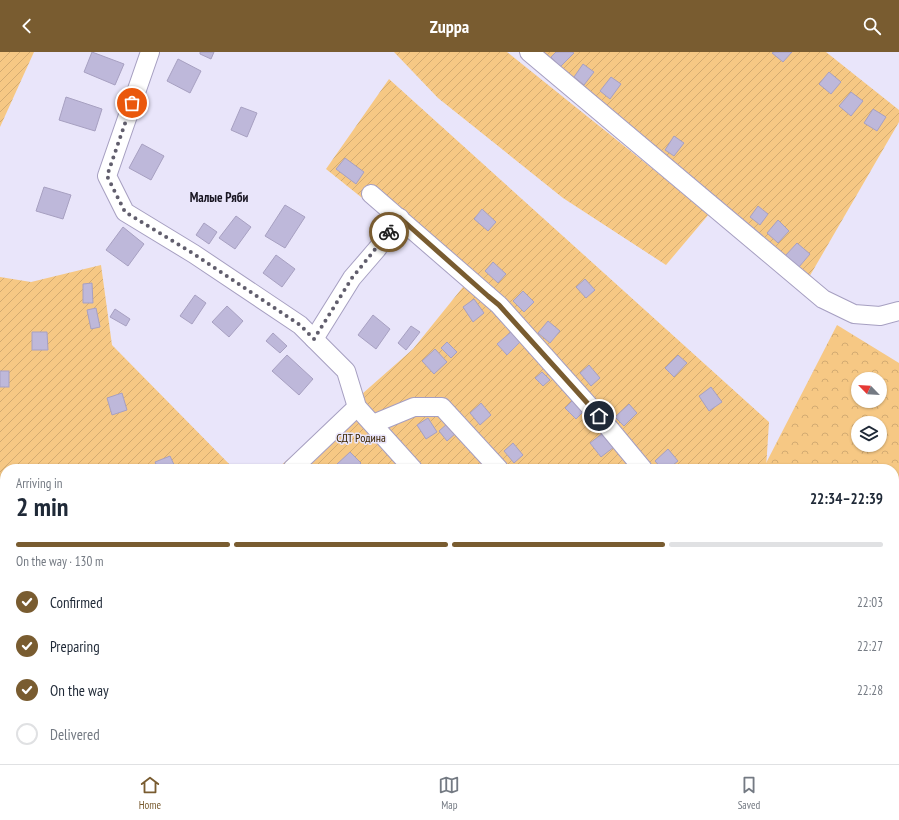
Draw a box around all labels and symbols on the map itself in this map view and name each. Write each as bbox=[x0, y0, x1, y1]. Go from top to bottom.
pin bbox=[115, 86, 149, 120]
district label: Малые Ряби bbox=[190, 189, 248, 206]
courier bbox=[369, 212, 409, 252]
north arrow bbox=[851, 372, 887, 408]
pin bbox=[582, 399, 616, 433]
park label: СДТ Родина bbox=[336, 430, 386, 445]

